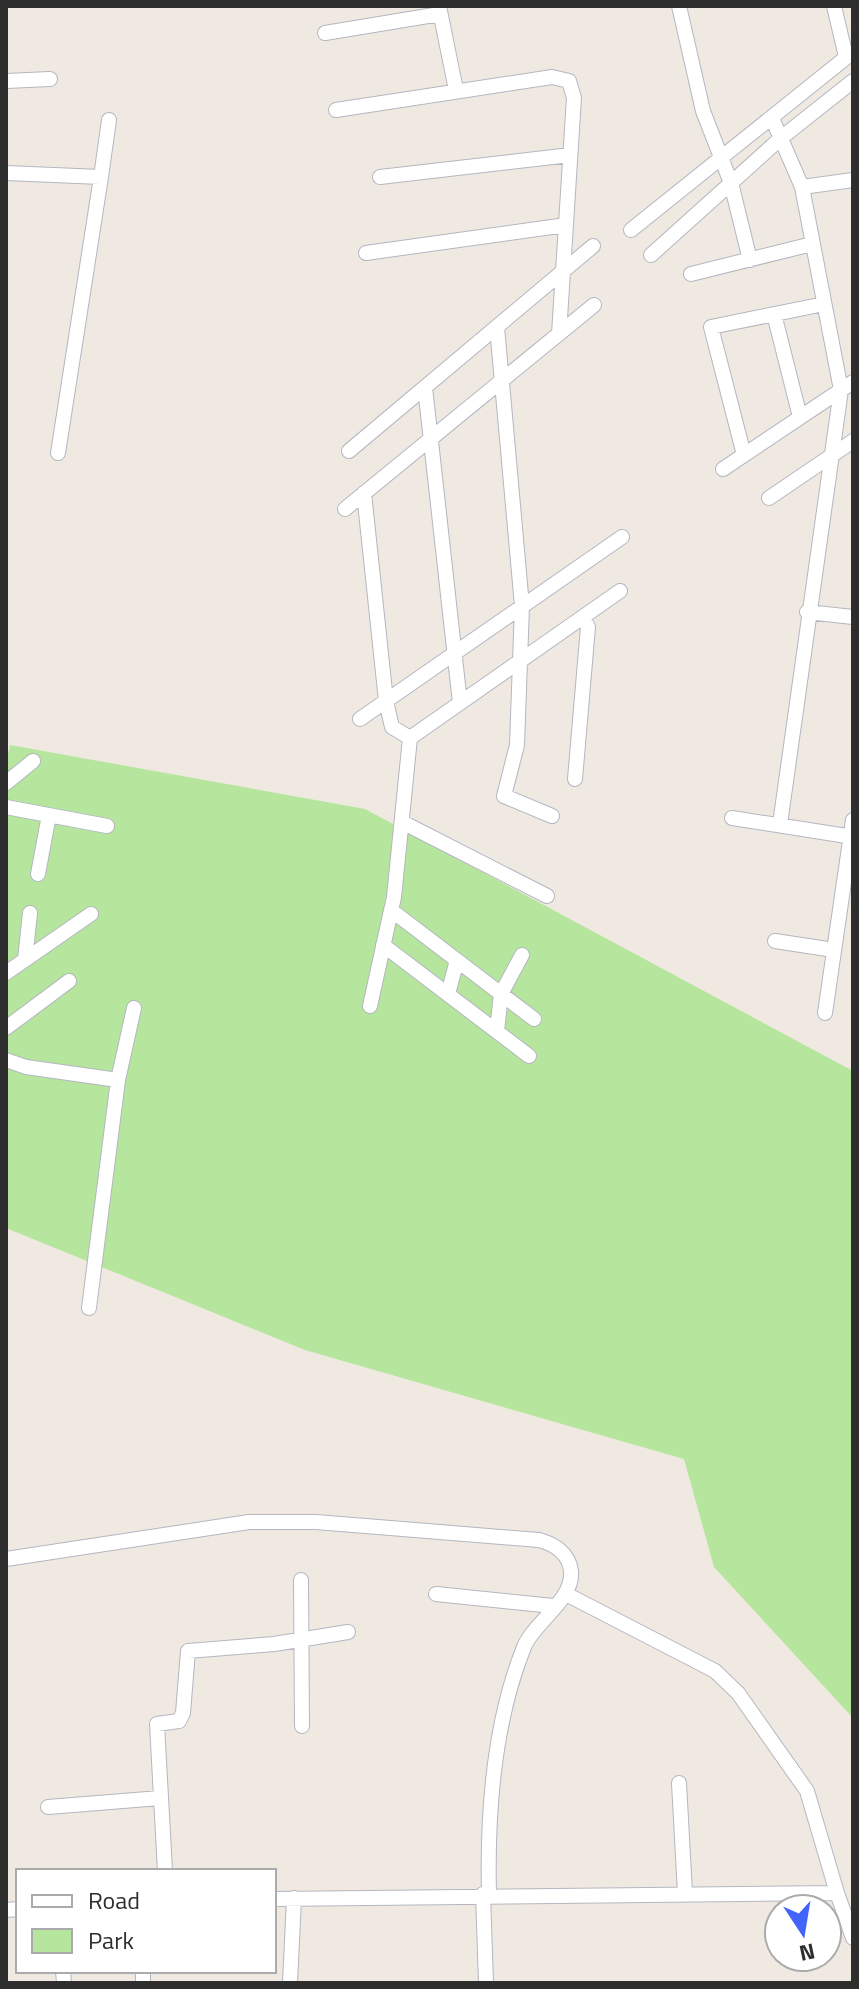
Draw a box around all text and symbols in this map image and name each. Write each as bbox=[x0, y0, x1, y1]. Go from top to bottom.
legend bbox=[16, 1869, 276, 1973]
text: Road bbox=[88, 1882, 140, 1918]
north arrow bbox=[763, 1893, 843, 1973]
text: Park bbox=[88, 1922, 134, 1958]
text: N bbox=[796, 1934, 818, 1971]

